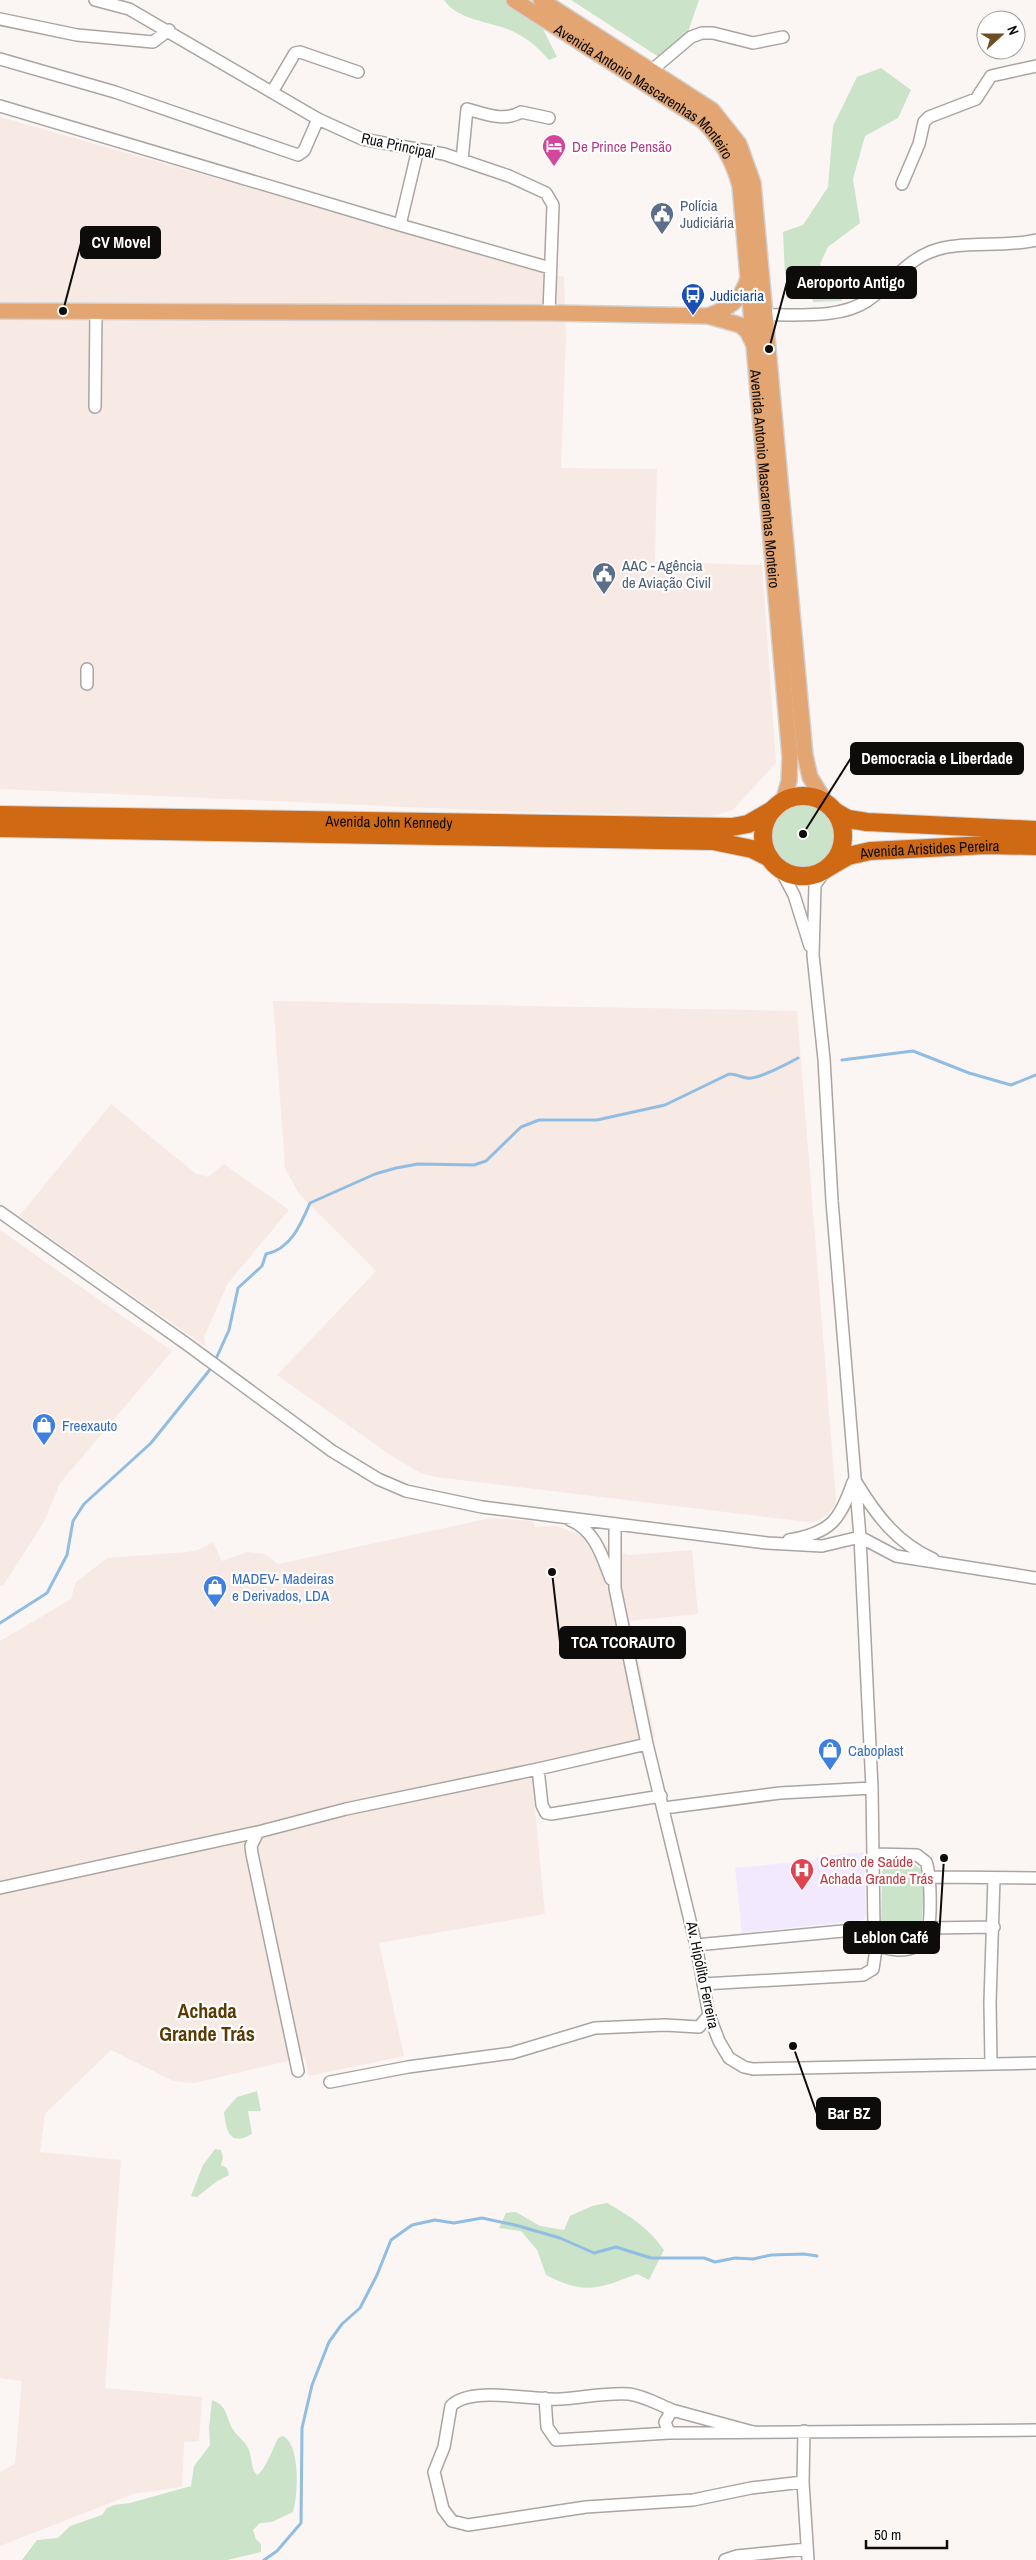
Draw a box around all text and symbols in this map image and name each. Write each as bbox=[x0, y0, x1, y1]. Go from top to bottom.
north arrow bbox=[976, 10, 1026, 60]
street label: Avenida Antonio Mascarenhas Monteiro bbox=[550, 18, 739, 162]
text: N bbox=[1003, 23, 1023, 37]
street label: Rua Principal bbox=[359, 127, 437, 163]
hotel icon: De Prince Pensão bbox=[541, 133, 567, 167]
place label: De Prince Pensão bbox=[572, 136, 672, 157]
place label: Polícia Judiciária bbox=[680, 195, 734, 233]
public building icon: Polícia Judiciária bbox=[649, 201, 675, 235]
callout: CV Movel bbox=[81, 227, 160, 258]
text: CV Movel bbox=[91, 231, 151, 253]
callout: Aeroporto Antigo bbox=[787, 267, 916, 298]
text: Aeroporto Antigo bbox=[797, 271, 905, 293]
bus stop icon: Judiciaria bbox=[680, 282, 706, 316]
place label: Judiciaria bbox=[710, 285, 764, 306]
street label: Avenida Antonio Mascarenhas Monteiro bbox=[746, 368, 786, 589]
place label: AAC - Agência de Aviação Civil bbox=[621, 555, 711, 593]
public building icon: AAC - Agência de Aviação Civil bbox=[591, 561, 617, 595]
callout: Democracia e Liberdade bbox=[851, 743, 1023, 774]
text: Democracia e Liberdade bbox=[861, 747, 1013, 769]
street label: Avenida John Kennedy bbox=[324, 810, 453, 833]
street label: Avenida Aristides Pereira bbox=[856, 834, 1000, 864]
shop icon: Freexauto bbox=[31, 1412, 57, 1446]
place label: Freexauto bbox=[62, 1415, 118, 1436]
place label: MADEV- Madeiras e Derivados, LDA bbox=[232, 1568, 334, 1606]
shop icon: MADEV- Madeiras e Derivados, LDA bbox=[202, 1574, 228, 1608]
callout: TCA TCORAUTO bbox=[560, 1627, 685, 1658]
text: TCA TCORAUTO bbox=[571, 1631, 675, 1653]
shop icon: Caboplast bbox=[817, 1737, 843, 1771]
place label: Caboplast bbox=[848, 1740, 904, 1761]
place label: Centro de Saúde Achada Grande Trás bbox=[819, 1851, 934, 1889]
hospital icon: Centro de Saúde Achada Grande Trás bbox=[789, 1857, 815, 1891]
street label: Av. Hipólito Ferreira bbox=[681, 1919, 725, 2031]
callout: Leblon Café bbox=[844, 1922, 939, 1953]
text: Leblon Café bbox=[853, 1926, 929, 1948]
district label: Achada Grande Trás bbox=[159, 1997, 255, 2047]
callout: Bar BZ bbox=[817, 2098, 880, 2129]
text: Bar BZ bbox=[827, 2102, 871, 2124]
scale bar bbox=[866, 2518, 947, 2550]
text: 50 m bbox=[874, 2524, 901, 2545]

